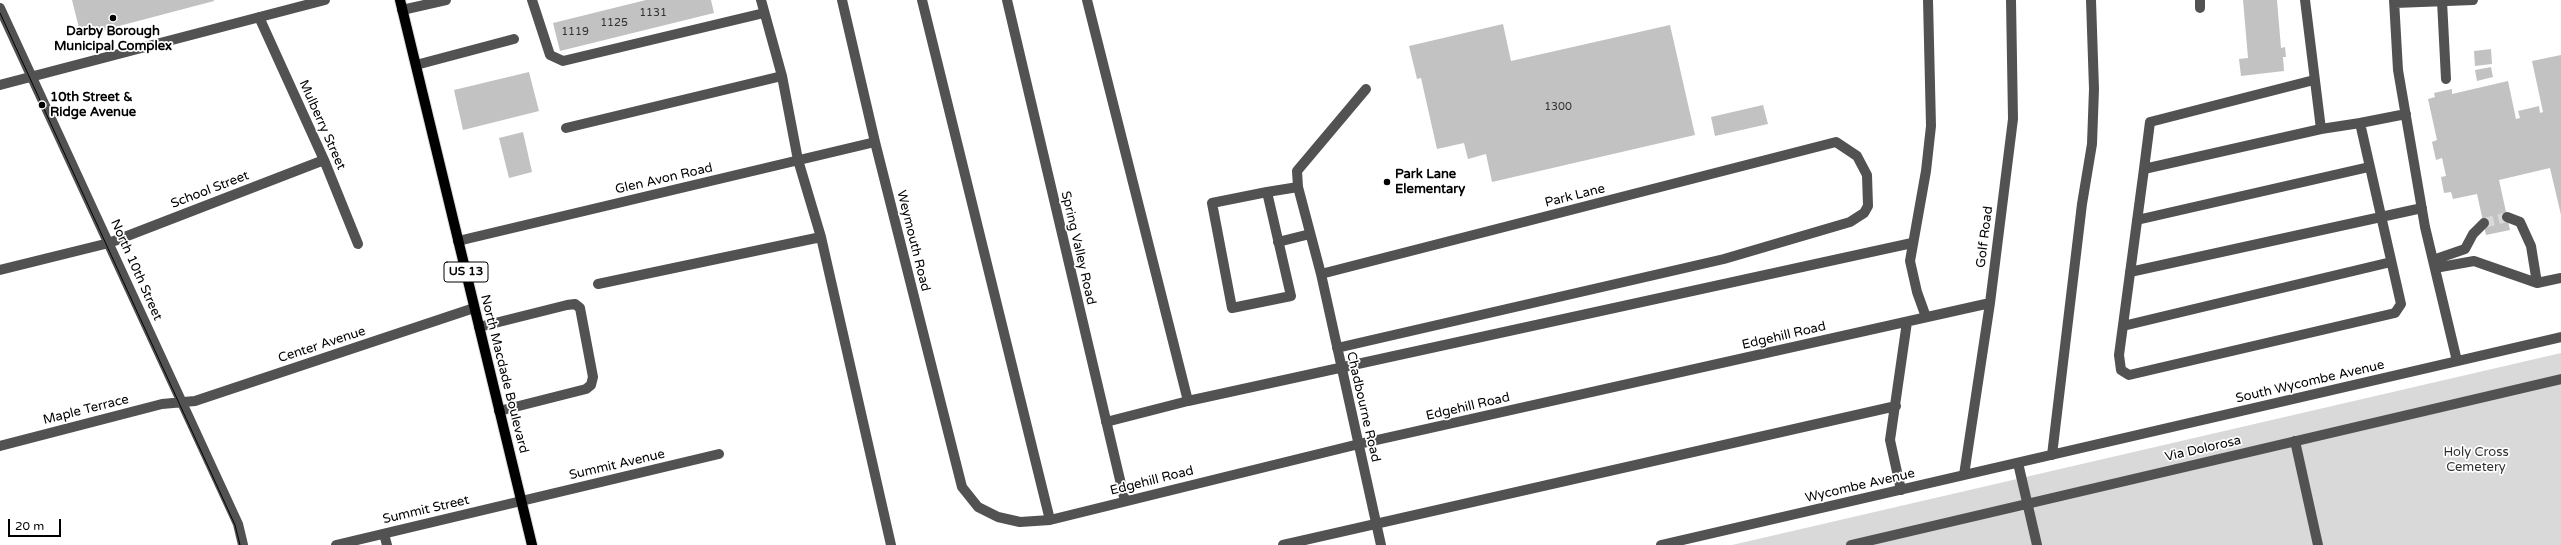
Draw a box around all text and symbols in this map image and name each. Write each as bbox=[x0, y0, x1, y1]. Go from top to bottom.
house number: 1131 bbox=[639, 6, 667, 20]
marker: Darby Borough Municipal Complex bbox=[108, 13, 118, 23]
house number: 1125 bbox=[600, 16, 628, 30]
place label: Darby Borough Municipal Complex bbox=[54, 24, 172, 55]
house number: 1119 bbox=[561, 25, 589, 39]
street label: Mulberry Street bbox=[295, 78, 349, 172]
place label: 10th Street & Ridge Avenue bbox=[50, 90, 136, 121]
marker: 10th Street & Ridge Avenue bbox=[37, 100, 47, 110]
house number: 1300 bbox=[1544, 100, 1572, 114]
street label: Glen Avon Road bbox=[614, 160, 714, 198]
place label: Park Lane Elementary bbox=[1395, 167, 1465, 198]
street label: School Street bbox=[169, 168, 251, 212]
marker: Park Lane Elementary bbox=[1382, 177, 1392, 187]
street label: Park Lane bbox=[1543, 181, 1607, 211]
street label: Weymouth Road bbox=[893, 189, 933, 293]
street label: Spring Valley Road bbox=[1057, 190, 1099, 306]
street label: Golf Road bbox=[1973, 205, 1997, 269]
street label: North 10th Street bbox=[107, 217, 165, 323]
road number: US 13 bbox=[444, 262, 488, 282]
street label: North Macdade Boulevard bbox=[477, 293, 531, 455]
street label: Edgehill Road bbox=[1741, 319, 1827, 353]
street label: Center Avenue bbox=[276, 324, 368, 366]
street label: Chadbourne Road bbox=[1343, 350, 1383, 464]
street label: South Wycombe Avenue bbox=[2234, 357, 2386, 407]
street label: Edgehill Road bbox=[1425, 390, 1511, 424]
street label: Maple Terrace bbox=[41, 392, 131, 428]
street label: Via Dolorosa bbox=[2163, 433, 2243, 465]
park label: Holy Cross Cemetery bbox=[2443, 445, 2509, 476]
street label: Summit Avenue bbox=[568, 446, 666, 484]
street label: Edgehill Road bbox=[1109, 463, 1195, 499]
street label: Wycombe Avenue bbox=[1804, 466, 1916, 506]
street label: Summit Street bbox=[381, 492, 471, 528]
scale bar bbox=[10, 511, 63, 537]
text: 20 m bbox=[15, 519, 44, 533]

